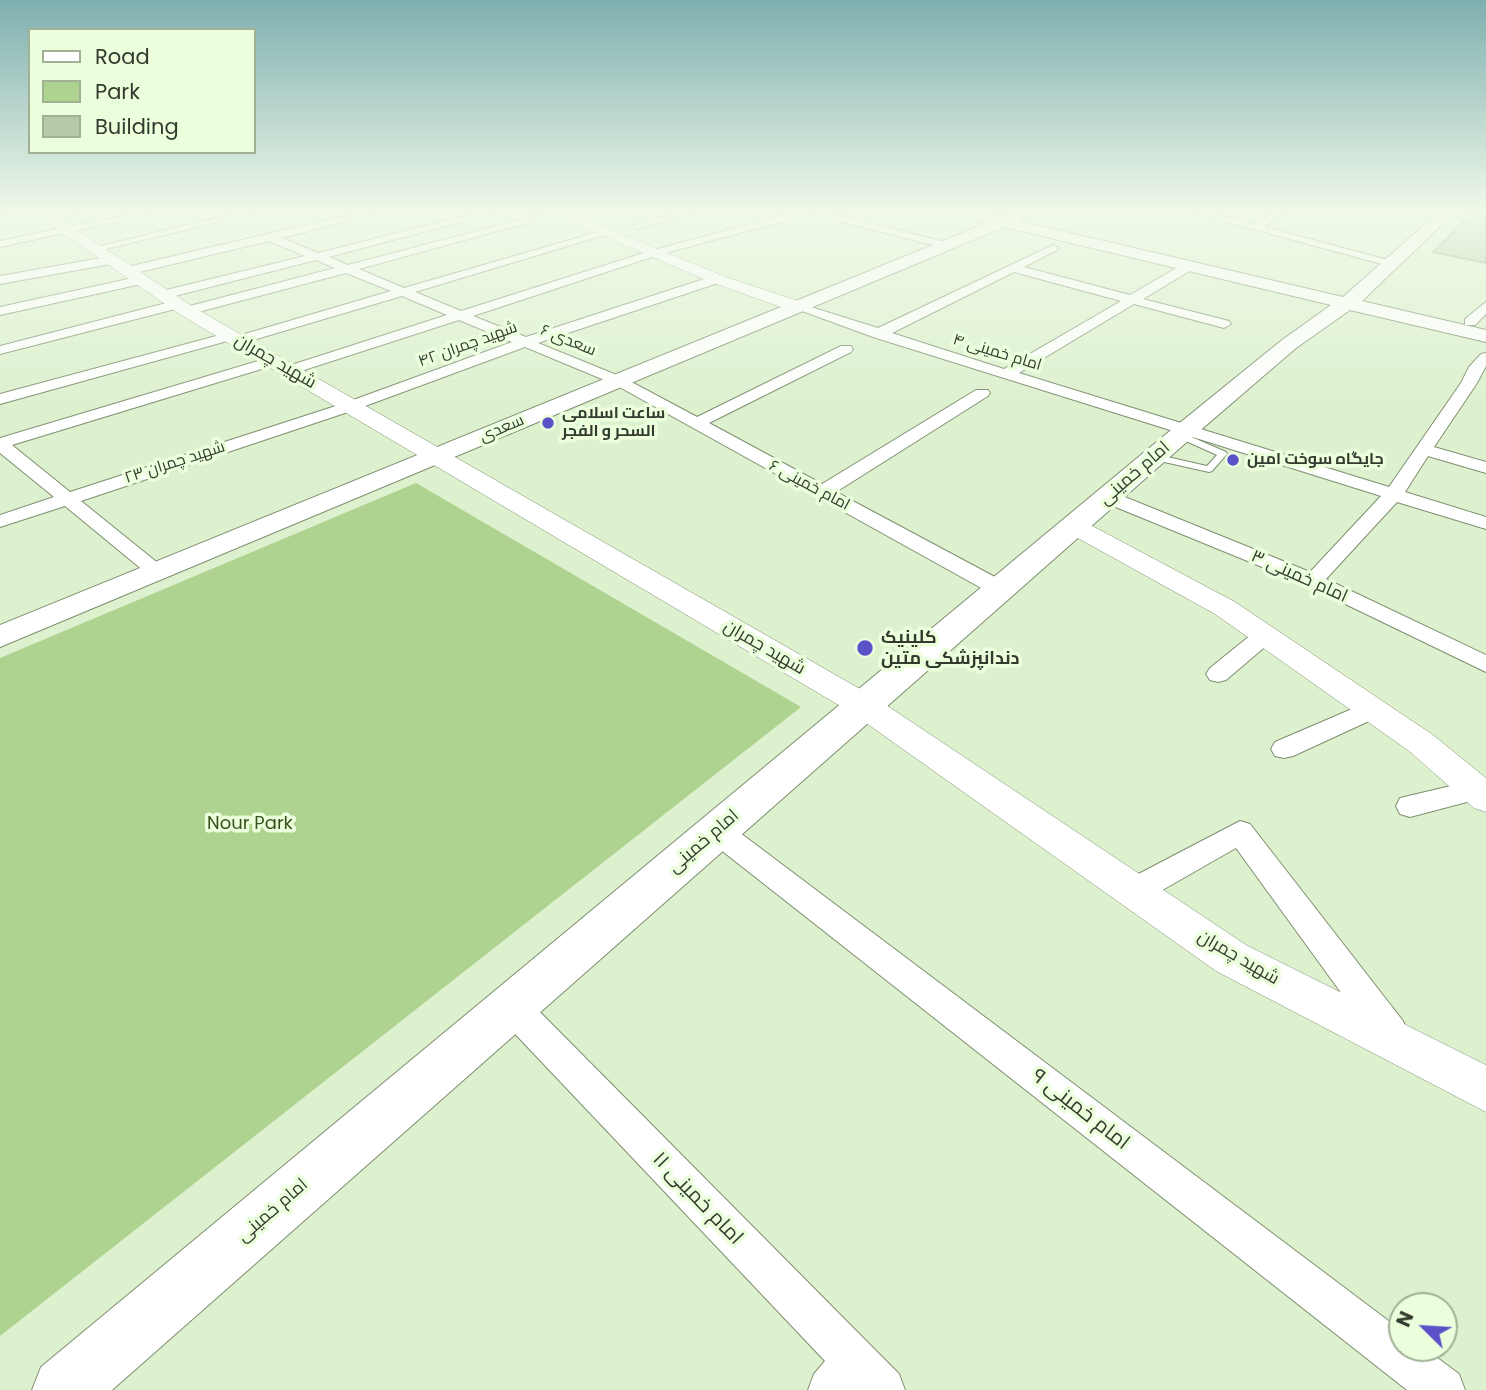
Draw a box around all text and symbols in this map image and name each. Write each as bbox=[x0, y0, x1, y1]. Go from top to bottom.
legend bbox=[28, 28, 256, 154]
text: Road bbox=[95, 42, 150, 71]
text: Park bbox=[95, 77, 140, 106]
text: Building bbox=[95, 112, 179, 141]
street label: شهید چمران ۴۲ bbox=[416, 318, 520, 372]
street label: سعدی ۶ bbox=[537, 321, 599, 361]
street label: شهید چمران bbox=[230, 330, 320, 394]
street label: امام خمینی ۴ bbox=[950, 330, 1044, 376]
place label: ساعت اسلامی السحر و الفجر bbox=[562, 404, 665, 442]
street label: سعدی bbox=[477, 411, 527, 447]
marker: ساعت اسلامی السحر و الفجر bbox=[540, 415, 556, 431]
street label: شهید چمران ۲۳ bbox=[122, 438, 228, 488]
street label: امام خمینی bbox=[1095, 438, 1175, 510]
place label: جایگاه سوخت امین bbox=[1247, 450, 1384, 470]
marker: جایگاه سوخت امین bbox=[1225, 452, 1241, 468]
street label: امام خمینی ۶ bbox=[765, 457, 853, 515]
street label: امام خمینی ۳ bbox=[1247, 546, 1351, 608]
street label: شهید چمران bbox=[719, 616, 809, 680]
place label: کلینیک دندانپزشکی متین bbox=[881, 627, 1019, 670]
marker: کلینیک دندانپزشکی متین bbox=[855, 638, 875, 658]
street label: امام خمینی bbox=[664, 806, 744, 878]
park label: Nour Park bbox=[207, 813, 293, 835]
street label: شهید چمران bbox=[1193, 926, 1283, 990]
street label: امام خمینی ۹ bbox=[1026, 1064, 1134, 1156]
street label: امام خمینی ۱۱ bbox=[646, 1147, 748, 1251]
street label: امام خمینی bbox=[233, 1175, 313, 1247]
north arrow bbox=[1388, 1292, 1458, 1362]
text: N bbox=[1390, 1307, 1420, 1331]

